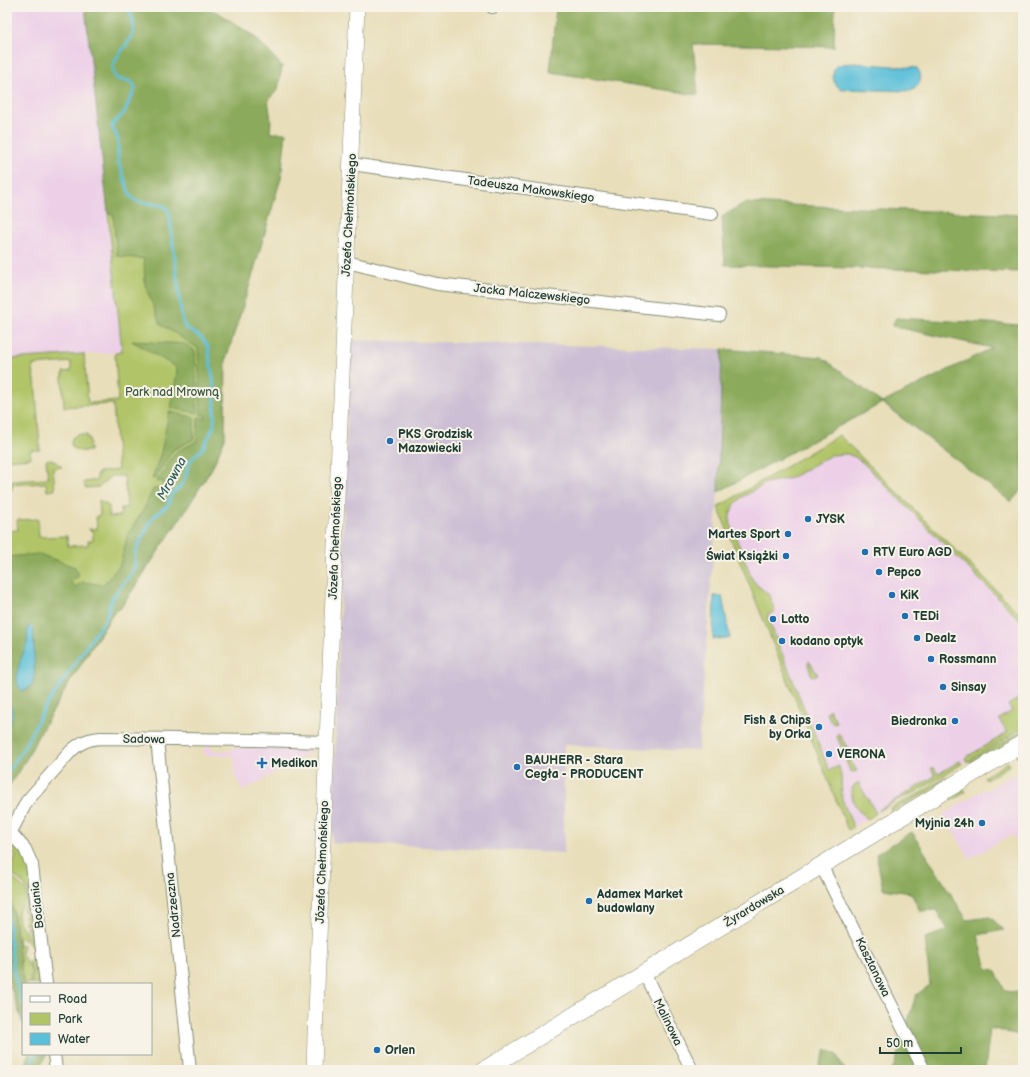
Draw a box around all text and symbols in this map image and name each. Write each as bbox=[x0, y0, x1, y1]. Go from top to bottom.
street label: Józefa Chełmońskiego bbox=[339, 153, 360, 277]
street label: Tadeusza Makowskiego bbox=[466, 173, 596, 206]
street label: Jacka Malczewskiego bbox=[473, 281, 591, 308]
park label: Park nad Mrowną bbox=[125, 385, 219, 400]
place label: PKS Grodzisk Mazowiecki bbox=[398, 427, 473, 456]
marker: PKS Grodzisk Mazowiecki bbox=[385, 436, 395, 446]
water label: Mrowna bbox=[154, 454, 190, 503]
street label: Józefa Chełmońskiego bbox=[326, 476, 345, 600]
place label: JYSK bbox=[816, 512, 845, 527]
marker: JYSK bbox=[803, 514, 813, 524]
place label: Martes Sport bbox=[708, 527, 780, 542]
marker: Martes Sport bbox=[783, 529, 793, 539]
place label: RTV Euro AGD bbox=[873, 545, 952, 560]
place label: Świat Książki bbox=[706, 547, 778, 564]
marker: RTV Euro AGD bbox=[860, 547, 870, 557]
marker: Świat Książki bbox=[781, 551, 791, 561]
place label: Pepco bbox=[887, 565, 921, 580]
marker: Pepco bbox=[874, 567, 884, 577]
place label: KiK bbox=[900, 588, 919, 603]
marker: KiK bbox=[887, 590, 897, 600]
place label: TEDi bbox=[913, 609, 939, 624]
marker: TEDi bbox=[900, 611, 910, 621]
place label: Lotto bbox=[781, 612, 809, 627]
marker: Lotto bbox=[768, 614, 778, 624]
place label: Dealz bbox=[925, 631, 956, 646]
marker: Dealz bbox=[912, 633, 922, 643]
place label: kodano optyk bbox=[790, 634, 864, 649]
marker: kodano optyk bbox=[777, 636, 787, 646]
place label: Rossmann bbox=[939, 652, 997, 667]
marker: Rossmann bbox=[926, 654, 936, 664]
place label: Sinsay bbox=[951, 680, 987, 695]
marker: Sinsay bbox=[938, 682, 948, 692]
place label: Fish & Chips by Orka bbox=[744, 713, 811, 742]
place label: Biedronka bbox=[891, 714, 947, 729]
marker: Biedronka bbox=[950, 716, 960, 726]
marker: Fish & Chips by Orka bbox=[814, 722, 824, 732]
street label: Sadowa bbox=[123, 732, 166, 747]
place label: VERONA bbox=[837, 747, 886, 762]
marker: VERONA bbox=[824, 749, 834, 759]
place label: BAUHERR - Stara Cegła - PRODUCENT bbox=[525, 753, 644, 782]
place label: Medikon bbox=[271, 756, 318, 771]
marker: Medikon bbox=[256, 757, 268, 769]
marker: BAUHERR - Stara Cegła - PRODUCENT bbox=[512, 762, 522, 772]
street label: Józefa Chełmońskiego bbox=[313, 800, 332, 924]
place label: Myjnia 24h bbox=[915, 816, 974, 831]
marker: Myjnia 24h bbox=[977, 818, 987, 828]
street label: Nadrzeczna bbox=[163, 871, 184, 938]
street label: Bociania bbox=[28, 880, 47, 929]
street label: Żyrardowska bbox=[720, 882, 787, 931]
place label: Adamex Market budowlany bbox=[596, 887, 683, 916]
marker: Adamex Market budowlany bbox=[584, 896, 594, 906]
street label: Kasztanowa bbox=[852, 935, 894, 1000]
legend bbox=[22, 983, 152, 1055]
text: Road bbox=[58, 992, 87, 1007]
street label: Malinowa bbox=[650, 996, 686, 1049]
text: Park bbox=[58, 1012, 82, 1027]
scale bar bbox=[880, 1029, 961, 1055]
text: Water bbox=[58, 1032, 90, 1047]
text: 50 m bbox=[886, 1036, 913, 1051]
place label: Orlen bbox=[385, 1043, 415, 1058]
marker: Orlen bbox=[372, 1045, 382, 1055]

